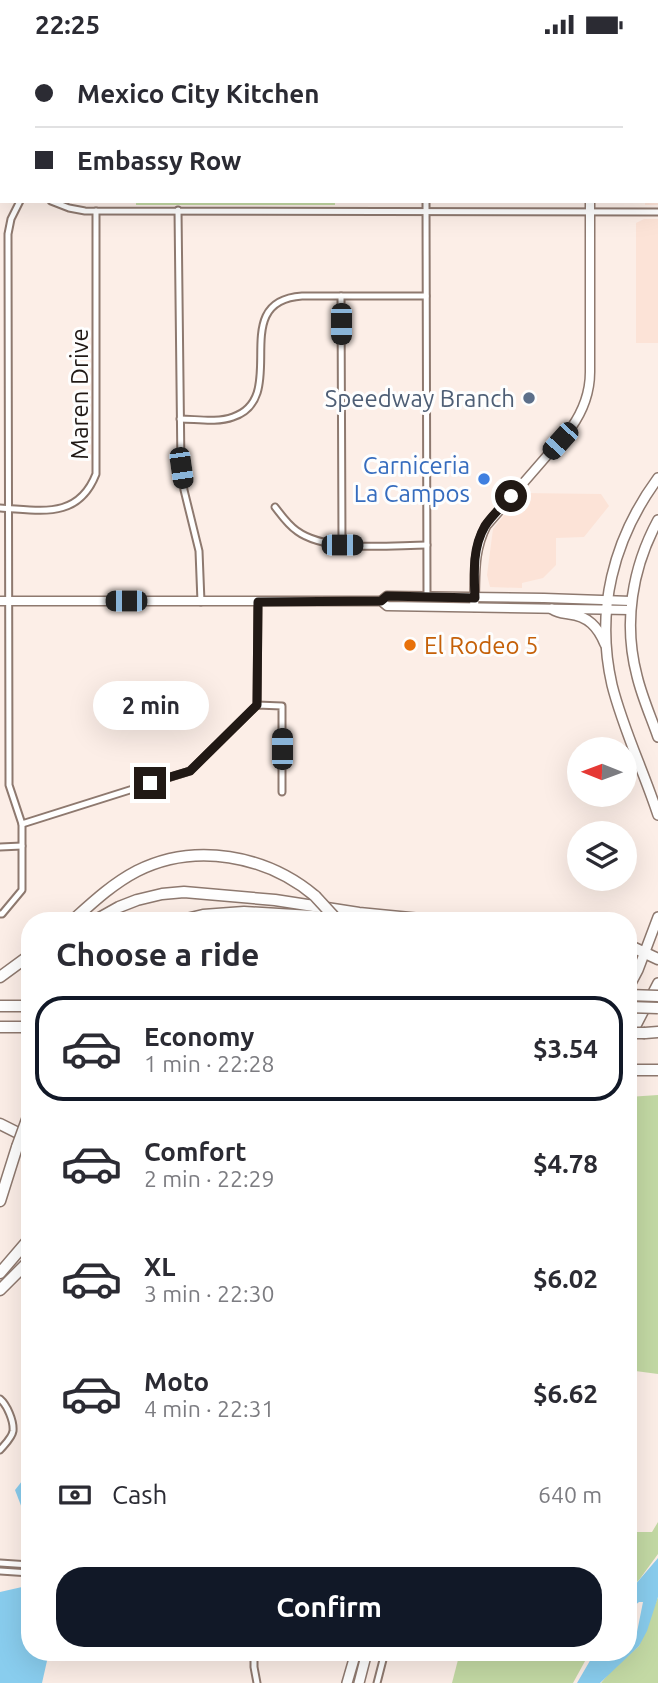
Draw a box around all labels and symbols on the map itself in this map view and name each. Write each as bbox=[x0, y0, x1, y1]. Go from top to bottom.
car bbox=[331, 303, 352, 345]
street label: Maren Drive bbox=[66, 328, 93, 460]
place label: Speedway Branch bbox=[325, 385, 515, 412]
marker: Speedway Branch bbox=[521, 390, 537, 406]
car bbox=[539, 418, 582, 464]
car bbox=[168, 446, 195, 490]
place label: Carniceria La Campos bbox=[354, 452, 470, 507]
marker: Carniceria La Campos bbox=[476, 471, 492, 487]
route start bbox=[495, 480, 527, 512]
car bbox=[322, 535, 364, 556]
car bbox=[106, 591, 148, 612]
place label: El Rodeo 5 bbox=[424, 632, 539, 659]
marker: El Rodeo 5 bbox=[402, 637, 418, 653]
callout: 2 min bbox=[92, 681, 208, 731]
car bbox=[272, 728, 293, 770]
north arrow bbox=[567, 737, 637, 807]
route end bbox=[134, 767, 166, 799]

